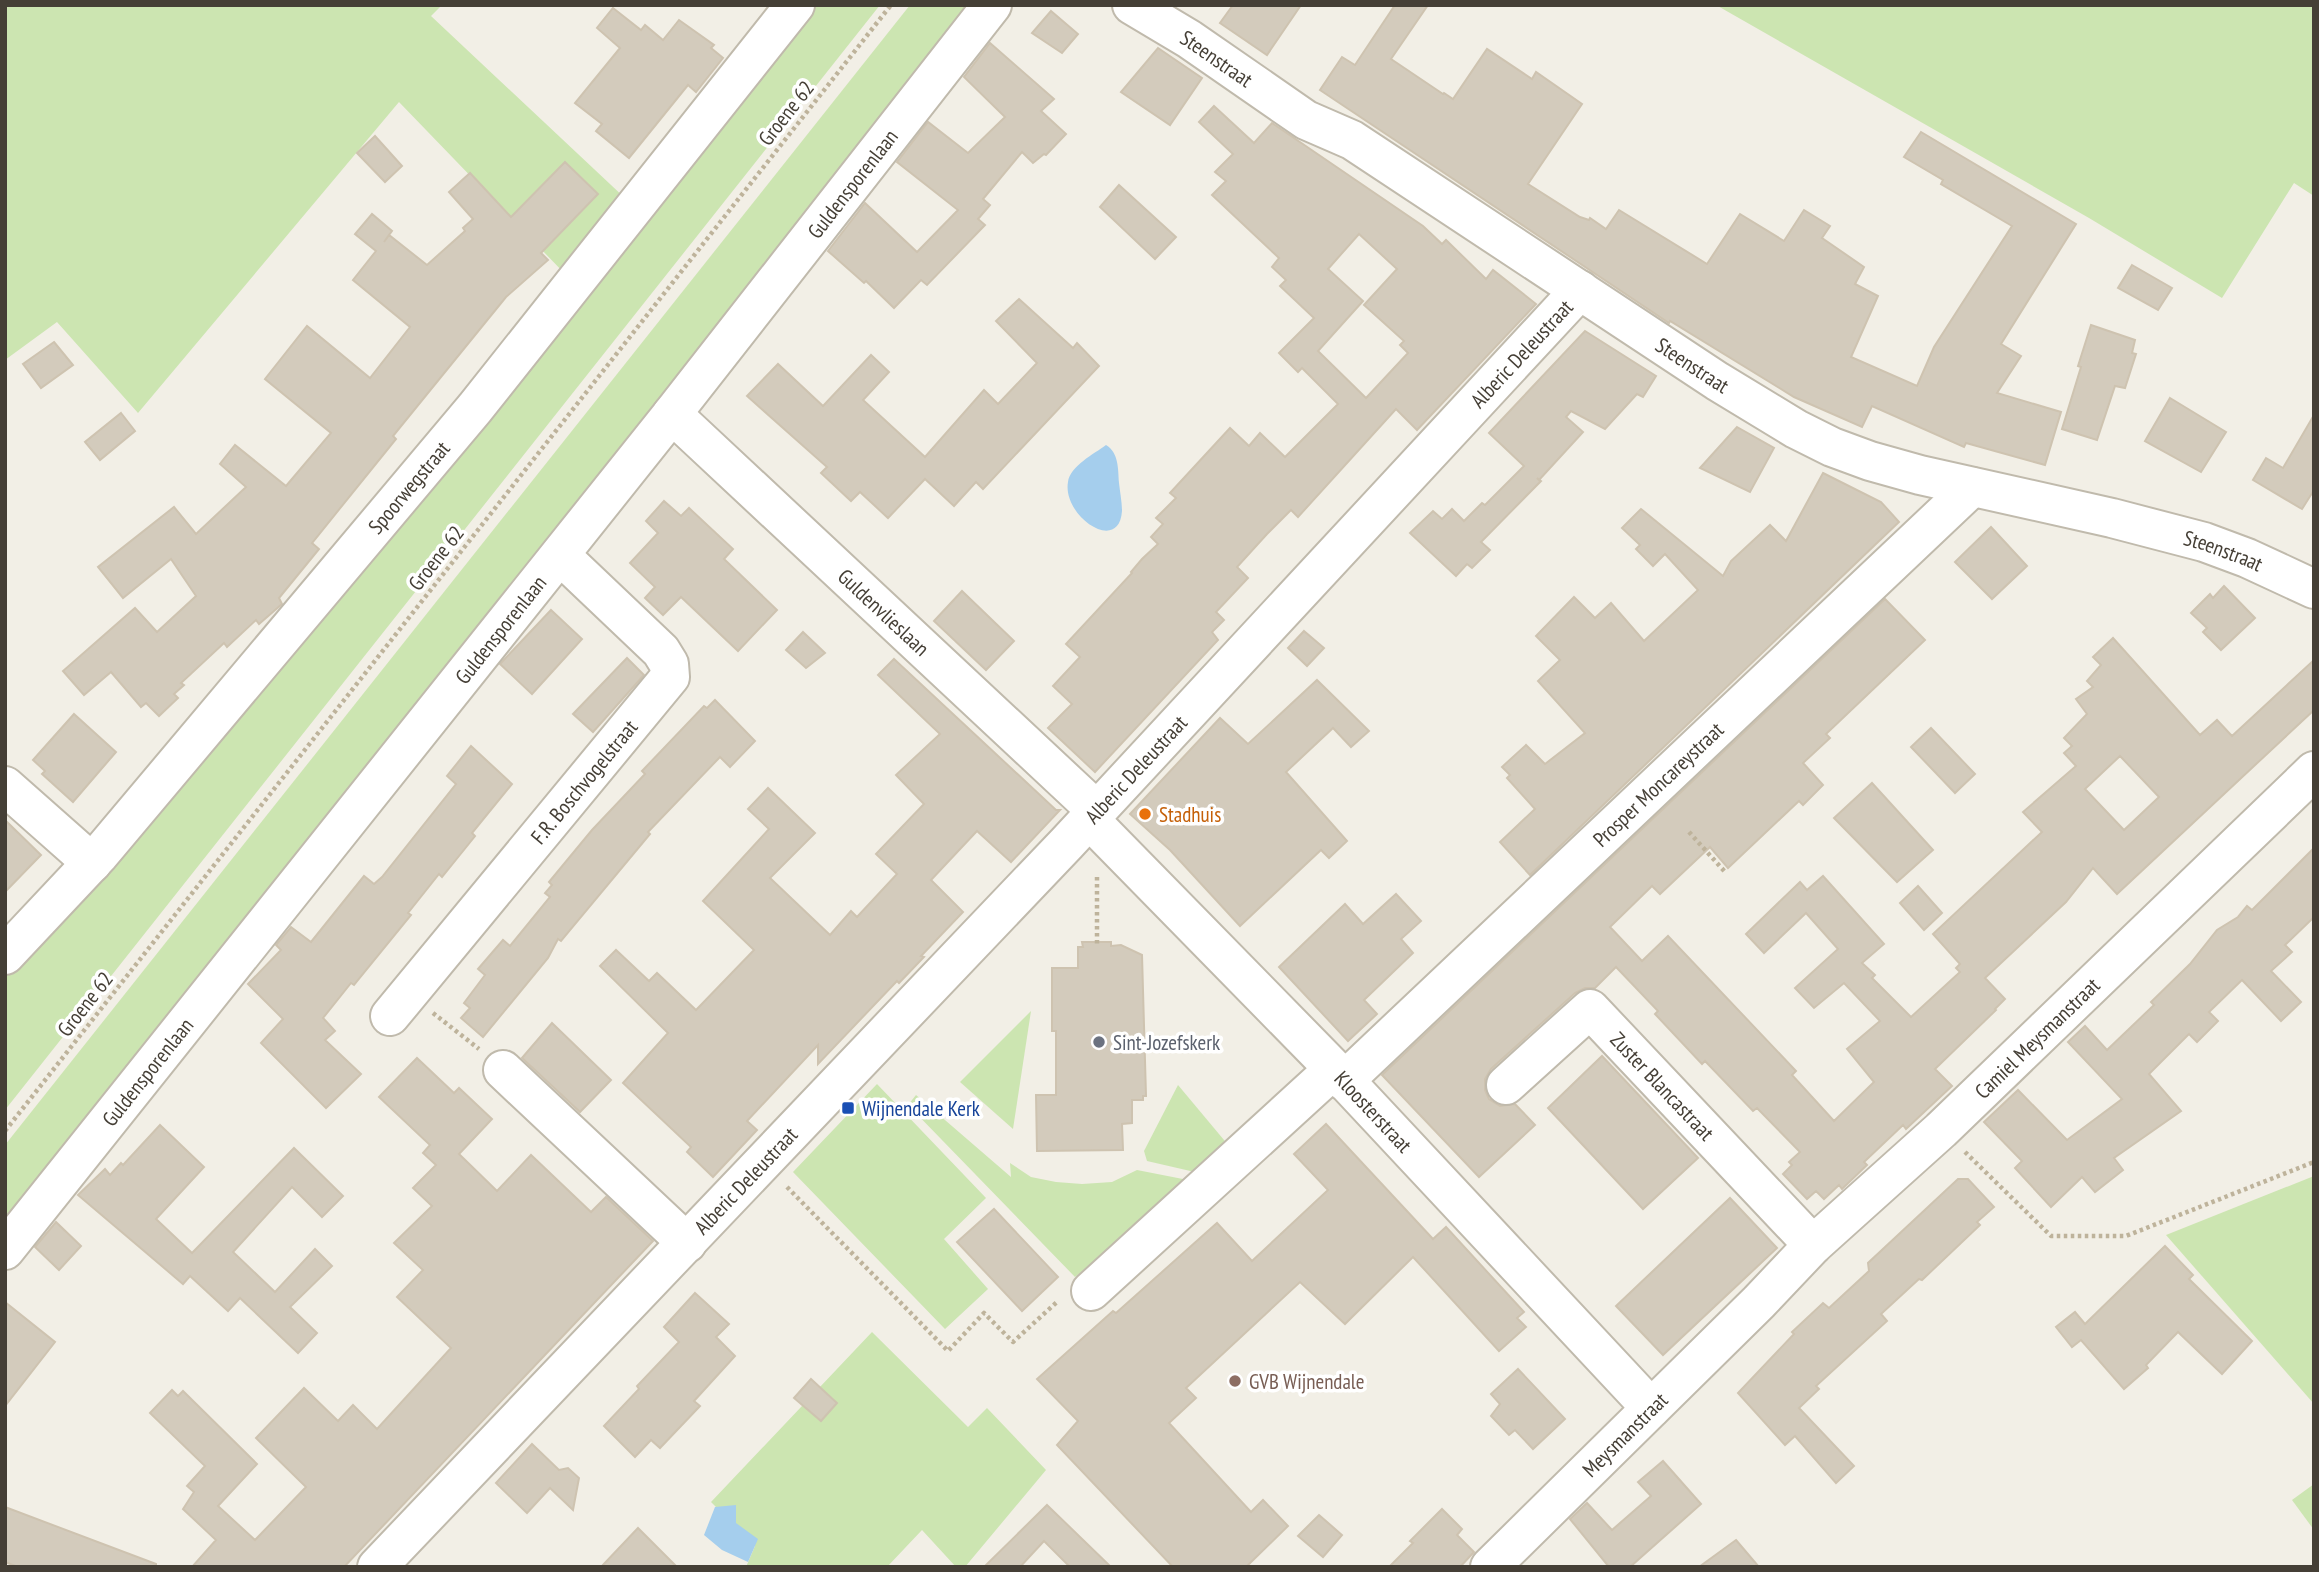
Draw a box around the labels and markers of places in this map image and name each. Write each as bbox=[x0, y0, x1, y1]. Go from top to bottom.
place label: Stadhuis bbox=[1159, 801, 1221, 828]
marker: Stadhuis bbox=[1137, 806, 1153, 822]
place label: Sint-Jozefskerk bbox=[1113, 1029, 1220, 1056]
marker: Sint-Jozefskerk bbox=[1091, 1034, 1107, 1050]
place label: Wijnendale Kerk bbox=[862, 1095, 980, 1122]
marker: Wijnendale Kerk bbox=[840, 1100, 856, 1116]
place label: GVB Wijnendale bbox=[1249, 1368, 1364, 1395]
marker: GVB Wijnendale bbox=[1227, 1373, 1243, 1389]

